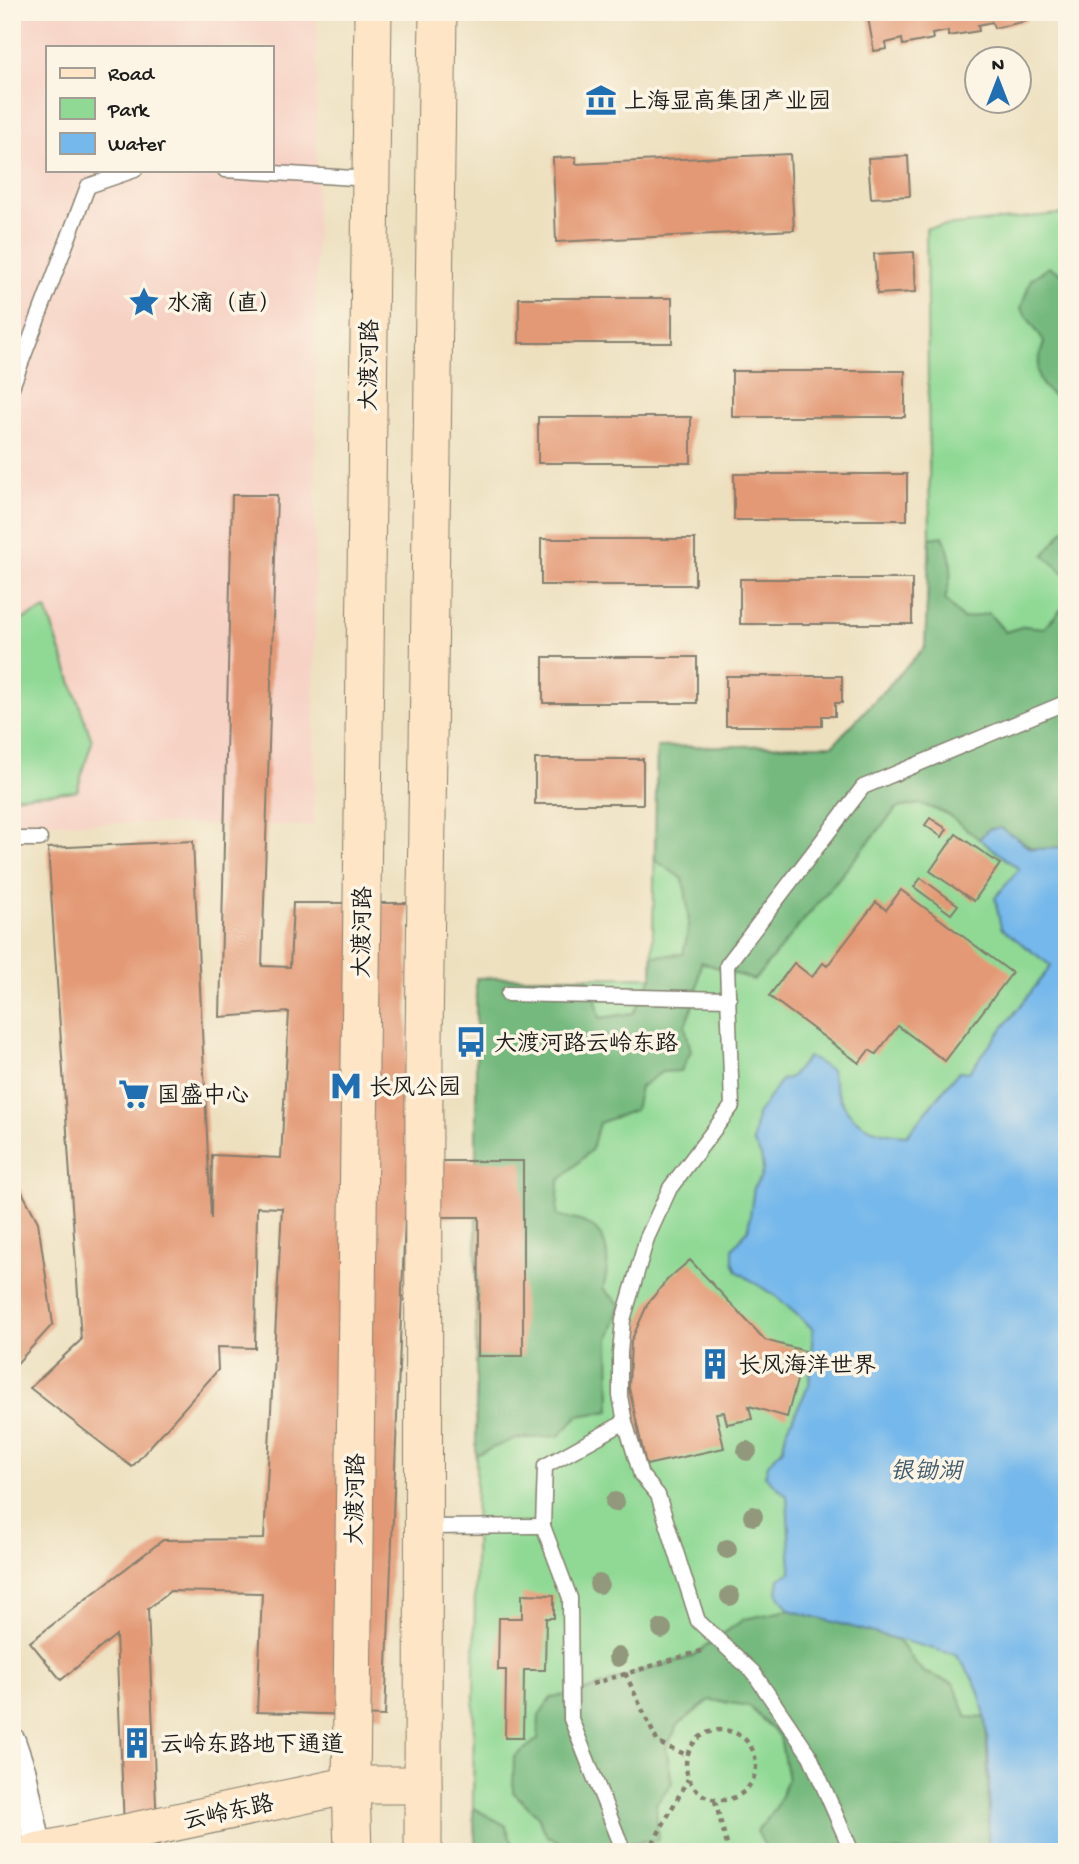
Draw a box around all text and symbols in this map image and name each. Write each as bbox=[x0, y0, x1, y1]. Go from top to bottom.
legend bbox=[46, 46, 273, 172]
north arrow bbox=[964, 46, 1034, 116]
text: N bbox=[992, 55, 1004, 78]
text: Road bbox=[108, 64, 156, 89]
museum icon: 上海显高集团产业园 bbox=[584, 83, 618, 117]
place label: 上海显高集团产业园 bbox=[624, 88, 831, 117]
text: Park bbox=[107, 100, 151, 125]
text: Water bbox=[108, 134, 166, 159]
place icon: 水滴（直） bbox=[127, 285, 161, 319]
place label: 水滴（直） bbox=[167, 291, 282, 319]
street label: 大渡河路 bbox=[355, 319, 386, 411]
street label: 大渡河路 bbox=[348, 886, 379, 978]
bus stop icon: 大渡河路云岭东路 bbox=[454, 1025, 488, 1059]
place label: 大渡河路云岭东路 bbox=[494, 1030, 678, 1059]
metro station icon: 长风公园 bbox=[329, 1069, 363, 1103]
place label: 长风公园 bbox=[369, 1075, 461, 1103]
supermarket icon: 国盛中心 bbox=[117, 1077, 151, 1111]
place label: 国盛中心 bbox=[157, 1083, 249, 1111]
building icon: 长风海洋世界 bbox=[698, 1347, 732, 1381]
place label: 长风海洋世界 bbox=[738, 1353, 876, 1381]
street label: 大渡河路 bbox=[341, 1453, 372, 1545]
water label: 银锄湖 bbox=[890, 1458, 965, 1488]
building icon: 云岭东路地下通道 bbox=[120, 1726, 154, 1760]
place label: 云岭东路地下通道 bbox=[160, 1732, 344, 1760]
street label: 云岭东路 bbox=[181, 1791, 277, 1837]

